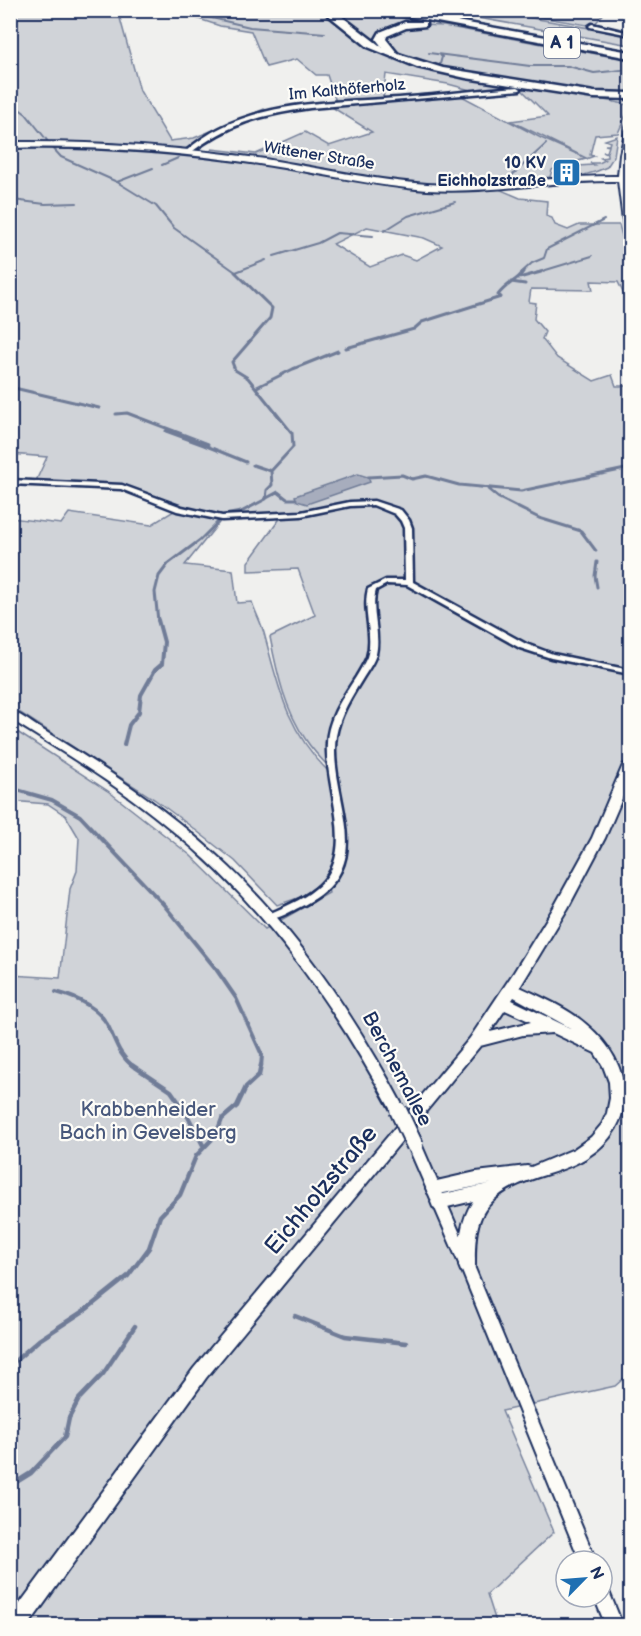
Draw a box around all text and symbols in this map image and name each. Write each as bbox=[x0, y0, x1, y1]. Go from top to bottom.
road number: A 1 bbox=[544, 28, 580, 58]
street label: Im Kalthöferholz bbox=[288, 75, 406, 105]
street label: Wittener Straße bbox=[262, 138, 376, 174]
place label: 10 KV Eichholzstraße bbox=[437, 154, 546, 191]
building icon: 10 KV Eichholzstraße bbox=[551, 156, 583, 188]
street label: Berchemallee bbox=[357, 1008, 437, 1131]
park label: Krabbenheider Bach in Gevelsberg bbox=[59, 1098, 237, 1145]
street label: Eichholzstraße bbox=[259, 1119, 383, 1261]
north arrow bbox=[554, 1549, 614, 1609]
text: N bbox=[585, 1564, 607, 1583]

